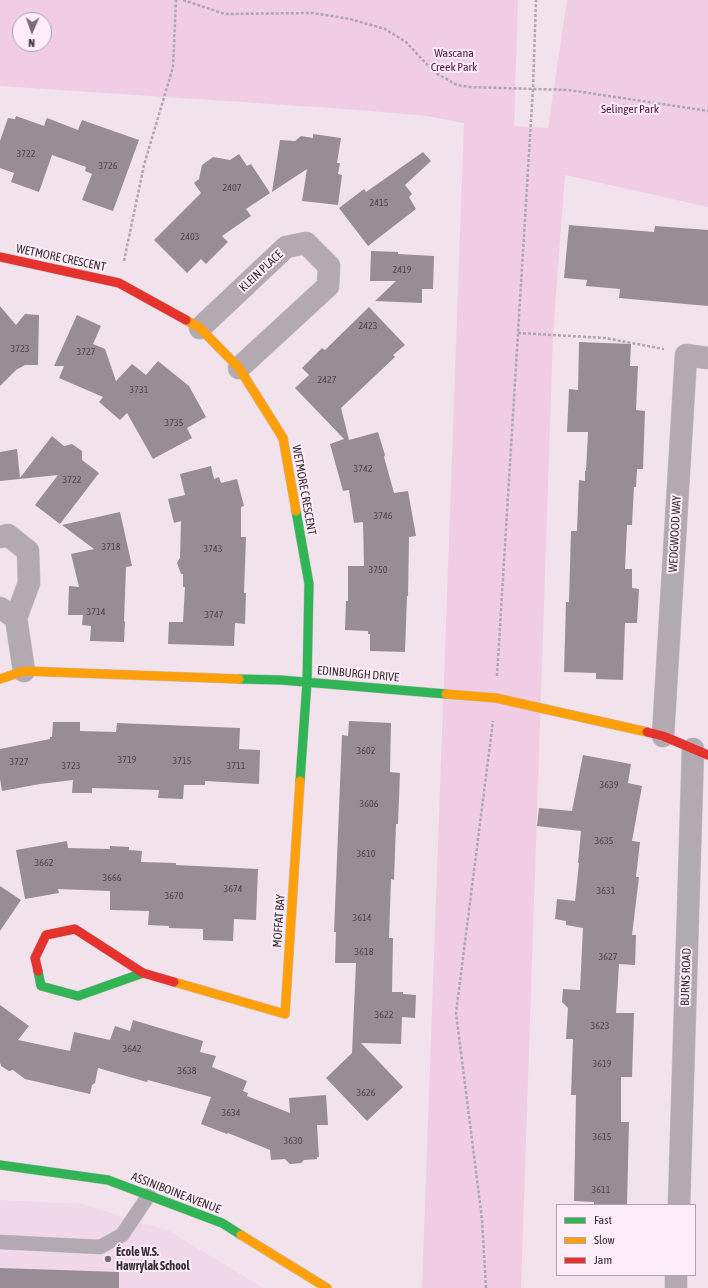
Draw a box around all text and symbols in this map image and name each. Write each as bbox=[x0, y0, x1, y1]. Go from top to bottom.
north arrow bbox=[12, 12, 52, 52]
text: N bbox=[28, 37, 35, 49]
park label: Wascana Creek Park bbox=[431, 46, 477, 74]
park label: Selinger Park bbox=[601, 102, 659, 116]
house number: 3722 bbox=[17, 148, 35, 160]
house number: 3726 bbox=[99, 160, 117, 172]
house number: 2407 bbox=[223, 182, 241, 194]
house number: 2415 bbox=[370, 197, 388, 209]
house number: 2403 bbox=[181, 231, 199, 243]
street label: WETMORE CRESCENT bbox=[15, 241, 107, 275]
street label: KLEIN PLACE bbox=[236, 247, 286, 295]
house number: 2419 bbox=[393, 264, 411, 276]
house number: 2423 bbox=[359, 320, 377, 332]
house number: 3723 bbox=[11, 343, 29, 355]
house number: 3727 bbox=[77, 346, 95, 358]
house number: 2427 bbox=[318, 374, 336, 386]
house number: 3731 bbox=[130, 384, 148, 396]
house number: 3735 bbox=[165, 417, 183, 429]
street label: WETMORE CRESCENT bbox=[289, 444, 319, 536]
house number: 3742 bbox=[354, 463, 372, 475]
house number: 3722 bbox=[63, 474, 81, 486]
street label: WEDGWOOD WAY bbox=[666, 495, 684, 573]
house number: 3746 bbox=[374, 510, 392, 522]
house number: 3718 bbox=[102, 541, 120, 553]
house number: 3743 bbox=[204, 543, 222, 555]
house number: 3750 bbox=[369, 564, 387, 576]
house number: 3714 bbox=[87, 606, 105, 618]
house number: 3747 bbox=[205, 609, 223, 621]
street label: EDINBURGH DRIVE bbox=[316, 663, 400, 685]
house number: 3602 bbox=[357, 745, 375, 757]
house number: 3719 bbox=[118, 754, 136, 766]
house number: 3715 bbox=[173, 755, 191, 767]
house number: 3727 bbox=[10, 756, 28, 768]
house number: 3723 bbox=[62, 760, 80, 772]
house number: 3711 bbox=[227, 760, 245, 772]
house number: 3639 bbox=[600, 779, 618, 791]
house number: 3606 bbox=[360, 798, 378, 810]
house number: 3635 bbox=[595, 835, 613, 847]
house number: 3610 bbox=[357, 848, 375, 860]
house number: 3662 bbox=[35, 857, 53, 869]
house number: 3666 bbox=[103, 872, 121, 884]
house number: 3674 bbox=[224, 883, 242, 895]
house number: 3631 bbox=[597, 885, 615, 897]
house number: 3670 bbox=[165, 890, 183, 902]
street label: MOFFAT BAY bbox=[270, 894, 288, 948]
house number: 3614 bbox=[353, 912, 371, 924]
house number: 3618 bbox=[355, 946, 373, 958]
street label: BURNS ROAD bbox=[678, 948, 694, 1006]
house number: 3627 bbox=[599, 951, 617, 963]
house number: 3622 bbox=[375, 1009, 393, 1021]
house number: 3623 bbox=[591, 1020, 609, 1032]
house number: 3642 bbox=[123, 1043, 141, 1055]
house number: 3619 bbox=[593, 1058, 611, 1070]
house number: 3638 bbox=[178, 1065, 196, 1077]
house number: 3626 bbox=[357, 1087, 375, 1099]
house number: 3634 bbox=[222, 1107, 240, 1119]
house number: 3615 bbox=[593, 1131, 611, 1143]
house number: 3630 bbox=[284, 1135, 302, 1147]
street label: ASSINIBOINE AVENUE bbox=[129, 1169, 223, 1217]
house number: 3611 bbox=[592, 1184, 610, 1196]
legend bbox=[556, 1204, 696, 1276]
text: Fast bbox=[594, 1213, 612, 1227]
text: Slow bbox=[594, 1233, 615, 1247]
place label: École W.S. Hawrylak School bbox=[116, 1245, 190, 1273]
text: Jam bbox=[594, 1253, 612, 1267]
marker: École W.S. Hawrylak School bbox=[103, 1254, 113, 1264]

